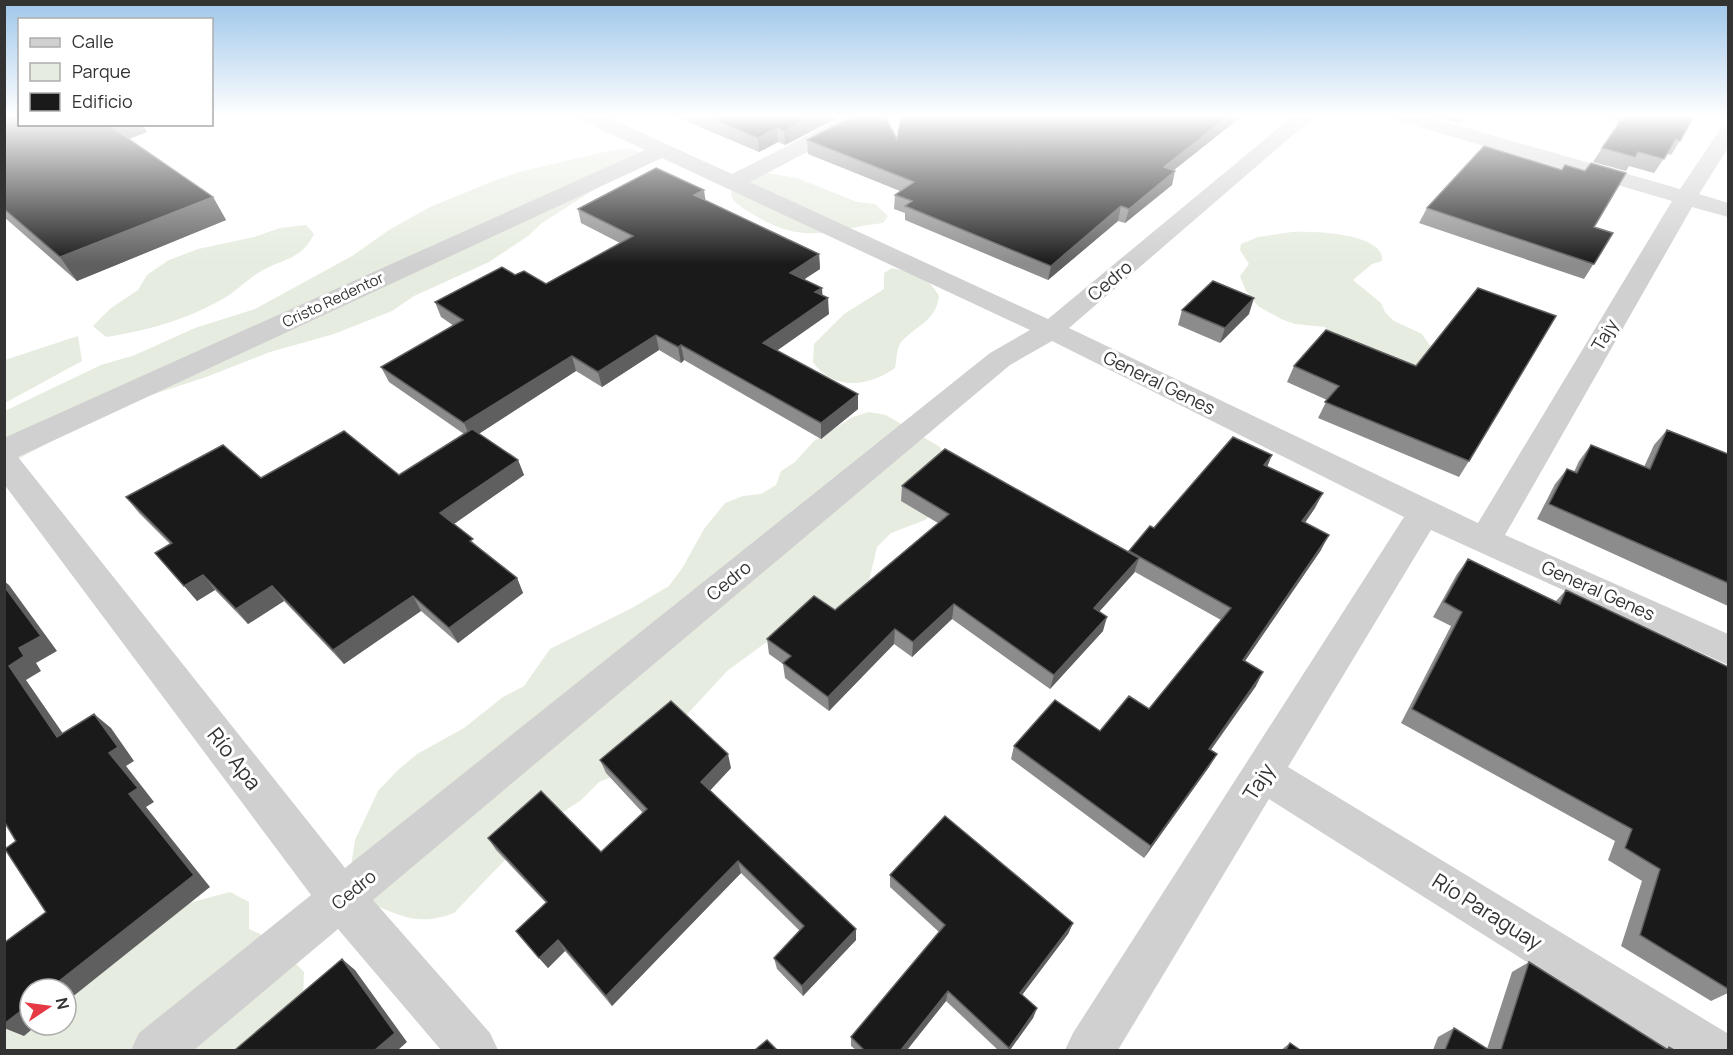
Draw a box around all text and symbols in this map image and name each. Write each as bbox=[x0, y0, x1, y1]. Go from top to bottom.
legend bbox=[18, 18, 213, 126]
text: Calle bbox=[72, 29, 114, 53]
text: Parque bbox=[72, 59, 131, 83]
text: Edificio bbox=[72, 89, 133, 113]
street label: Cedro bbox=[1082, 255, 1137, 306]
street label: Cristo Redentor bbox=[279, 267, 387, 332]
street label: Tajy bbox=[1585, 314, 1623, 355]
street label: General Genes bbox=[1100, 345, 1219, 420]
street label: General Genes bbox=[1538, 554, 1659, 626]
street label: Cedro bbox=[701, 555, 756, 606]
street label: Río Apa bbox=[202, 721, 268, 795]
street label: Tajy bbox=[1236, 757, 1280, 805]
street label: Cedro bbox=[326, 864, 381, 915]
street label: Río Paraguay bbox=[1427, 866, 1548, 956]
north arrow bbox=[18, 977, 78, 1037]
text: N bbox=[51, 996, 75, 1012]

